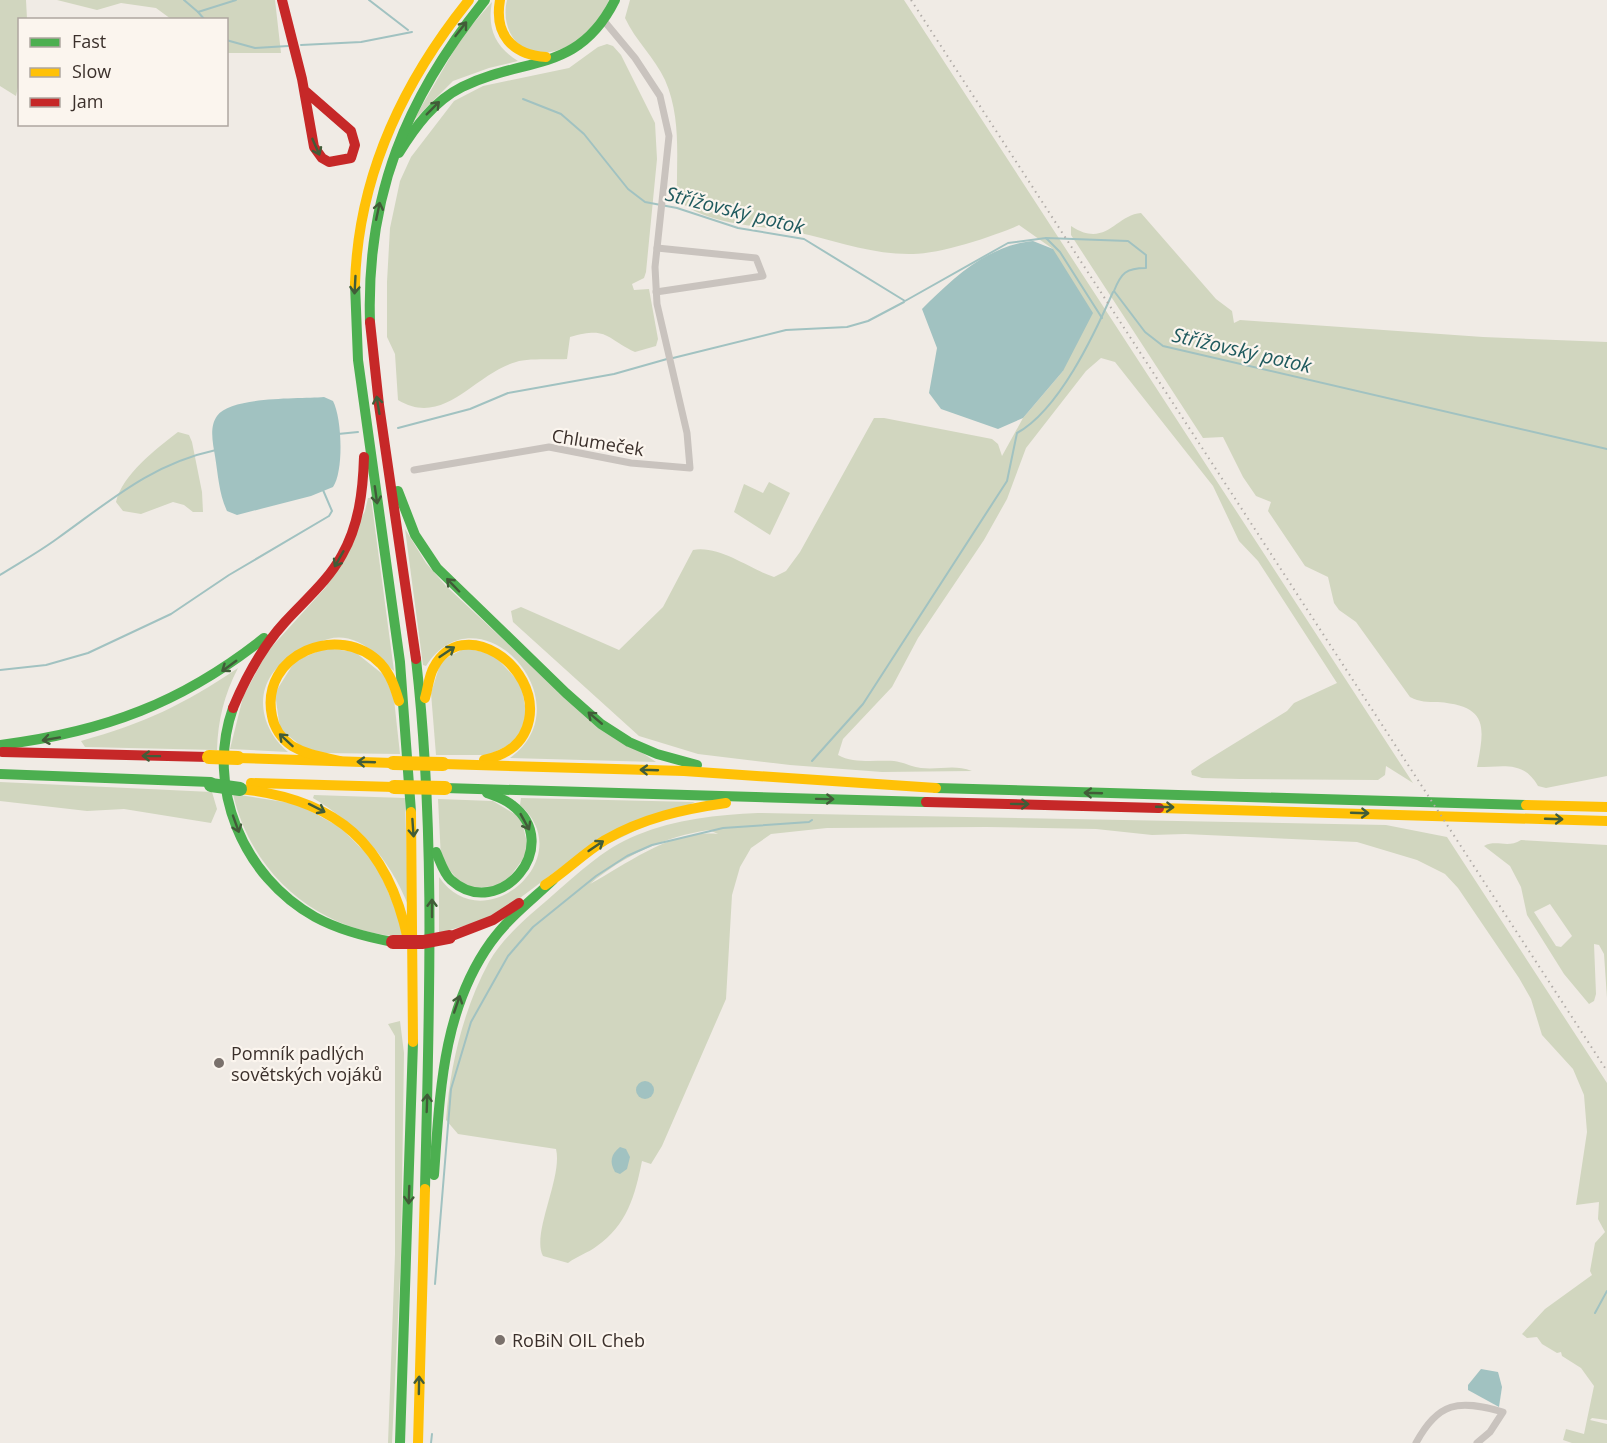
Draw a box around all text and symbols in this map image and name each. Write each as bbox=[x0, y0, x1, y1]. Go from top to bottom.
legend bbox=[18, 18, 228, 126]
one-way arrow bbox=[455, 21, 468, 37]
text: Fast bbox=[72, 29, 106, 53]
text: Slow bbox=[72, 59, 111, 83]
text: Jam bbox=[70, 89, 104, 113]
one-way arrow bbox=[425, 101, 440, 116]
one-way arrow bbox=[311, 137, 322, 155]
water label: Střížovský potok bbox=[663, 180, 808, 241]
one-way arrow bbox=[373, 202, 384, 221]
one-way arrow bbox=[349, 275, 360, 295]
water label: Střížovský potok bbox=[1170, 321, 1316, 379]
one-way arrow bbox=[373, 395, 384, 415]
street label: Chlumeček bbox=[550, 423, 646, 461]
one-way arrow bbox=[371, 484, 382, 504]
one-way arrow bbox=[333, 550, 345, 567]
one-way arrow bbox=[446, 577, 460, 592]
one-way arrow bbox=[438, 646, 455, 658]
one-way arrow bbox=[222, 659, 238, 672]
one-way arrow bbox=[587, 712, 603, 725]
one-way arrow bbox=[41, 733, 61, 744]
one-way arrow bbox=[279, 733, 294, 747]
one-way arrow bbox=[141, 750, 161, 762]
one-way arrow bbox=[357, 756, 377, 767]
one-way arrow bbox=[640, 764, 660, 775]
one-way arrow bbox=[1084, 787, 1104, 798]
one-way arrow bbox=[814, 793, 834, 805]
one-way arrow bbox=[1009, 798, 1029, 809]
one-way arrow bbox=[308, 802, 325, 814]
one-way arrow bbox=[1154, 802, 1174, 813]
one-way arrow bbox=[1349, 808, 1369, 819]
one-way arrow bbox=[519, 813, 531, 830]
one-way arrow bbox=[1544, 813, 1564, 825]
one-way arrow bbox=[231, 814, 242, 833]
one-way arrow bbox=[407, 817, 418, 837]
one-way arrow bbox=[588, 840, 605, 853]
one-way arrow bbox=[426, 899, 437, 919]
one-way arrow bbox=[453, 995, 464, 1014]
place label: Pomník padlých sovětských vojáků bbox=[231, 1041, 382, 1086]
marker: Pomník padlých sovětských vojáků bbox=[212, 1056, 226, 1070]
one-way arrow bbox=[421, 1093, 433, 1113]
one-way arrow bbox=[403, 1184, 414, 1204]
place label: RoBiN OIL Cheb bbox=[512, 1328, 645, 1352]
marker: RoBiN OIL Cheb bbox=[493, 1333, 507, 1347]
one-way arrow bbox=[413, 1375, 425, 1395]

